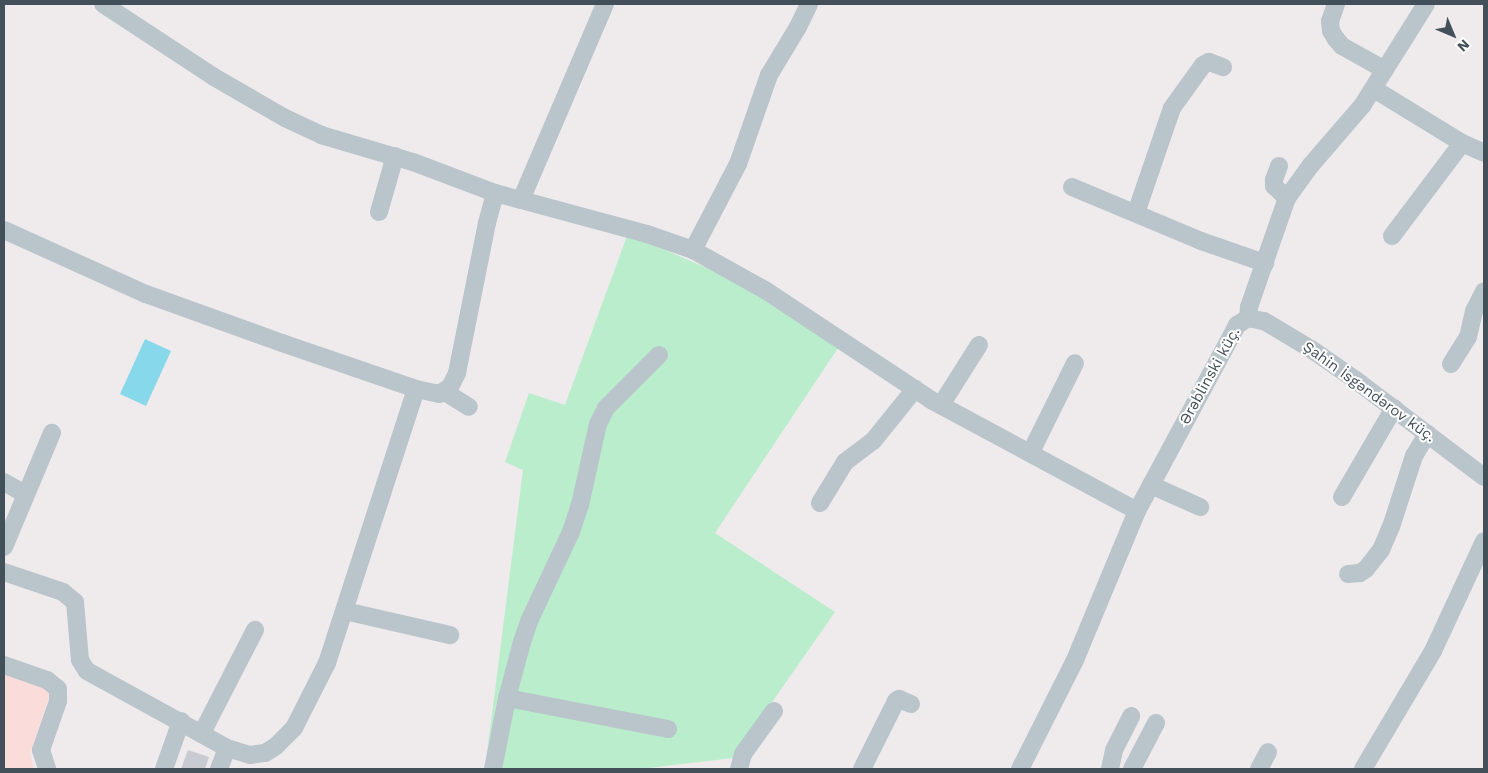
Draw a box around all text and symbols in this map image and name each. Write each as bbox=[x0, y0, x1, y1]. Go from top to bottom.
north arrow bbox=[1428, 10, 1478, 60]
text: N bbox=[1454, 36, 1473, 55]
street label: Ərəblinski küç. bbox=[1176, 324, 1244, 428]
street label: Şahin İsgəndərov küç. bbox=[1299, 338, 1439, 446]

